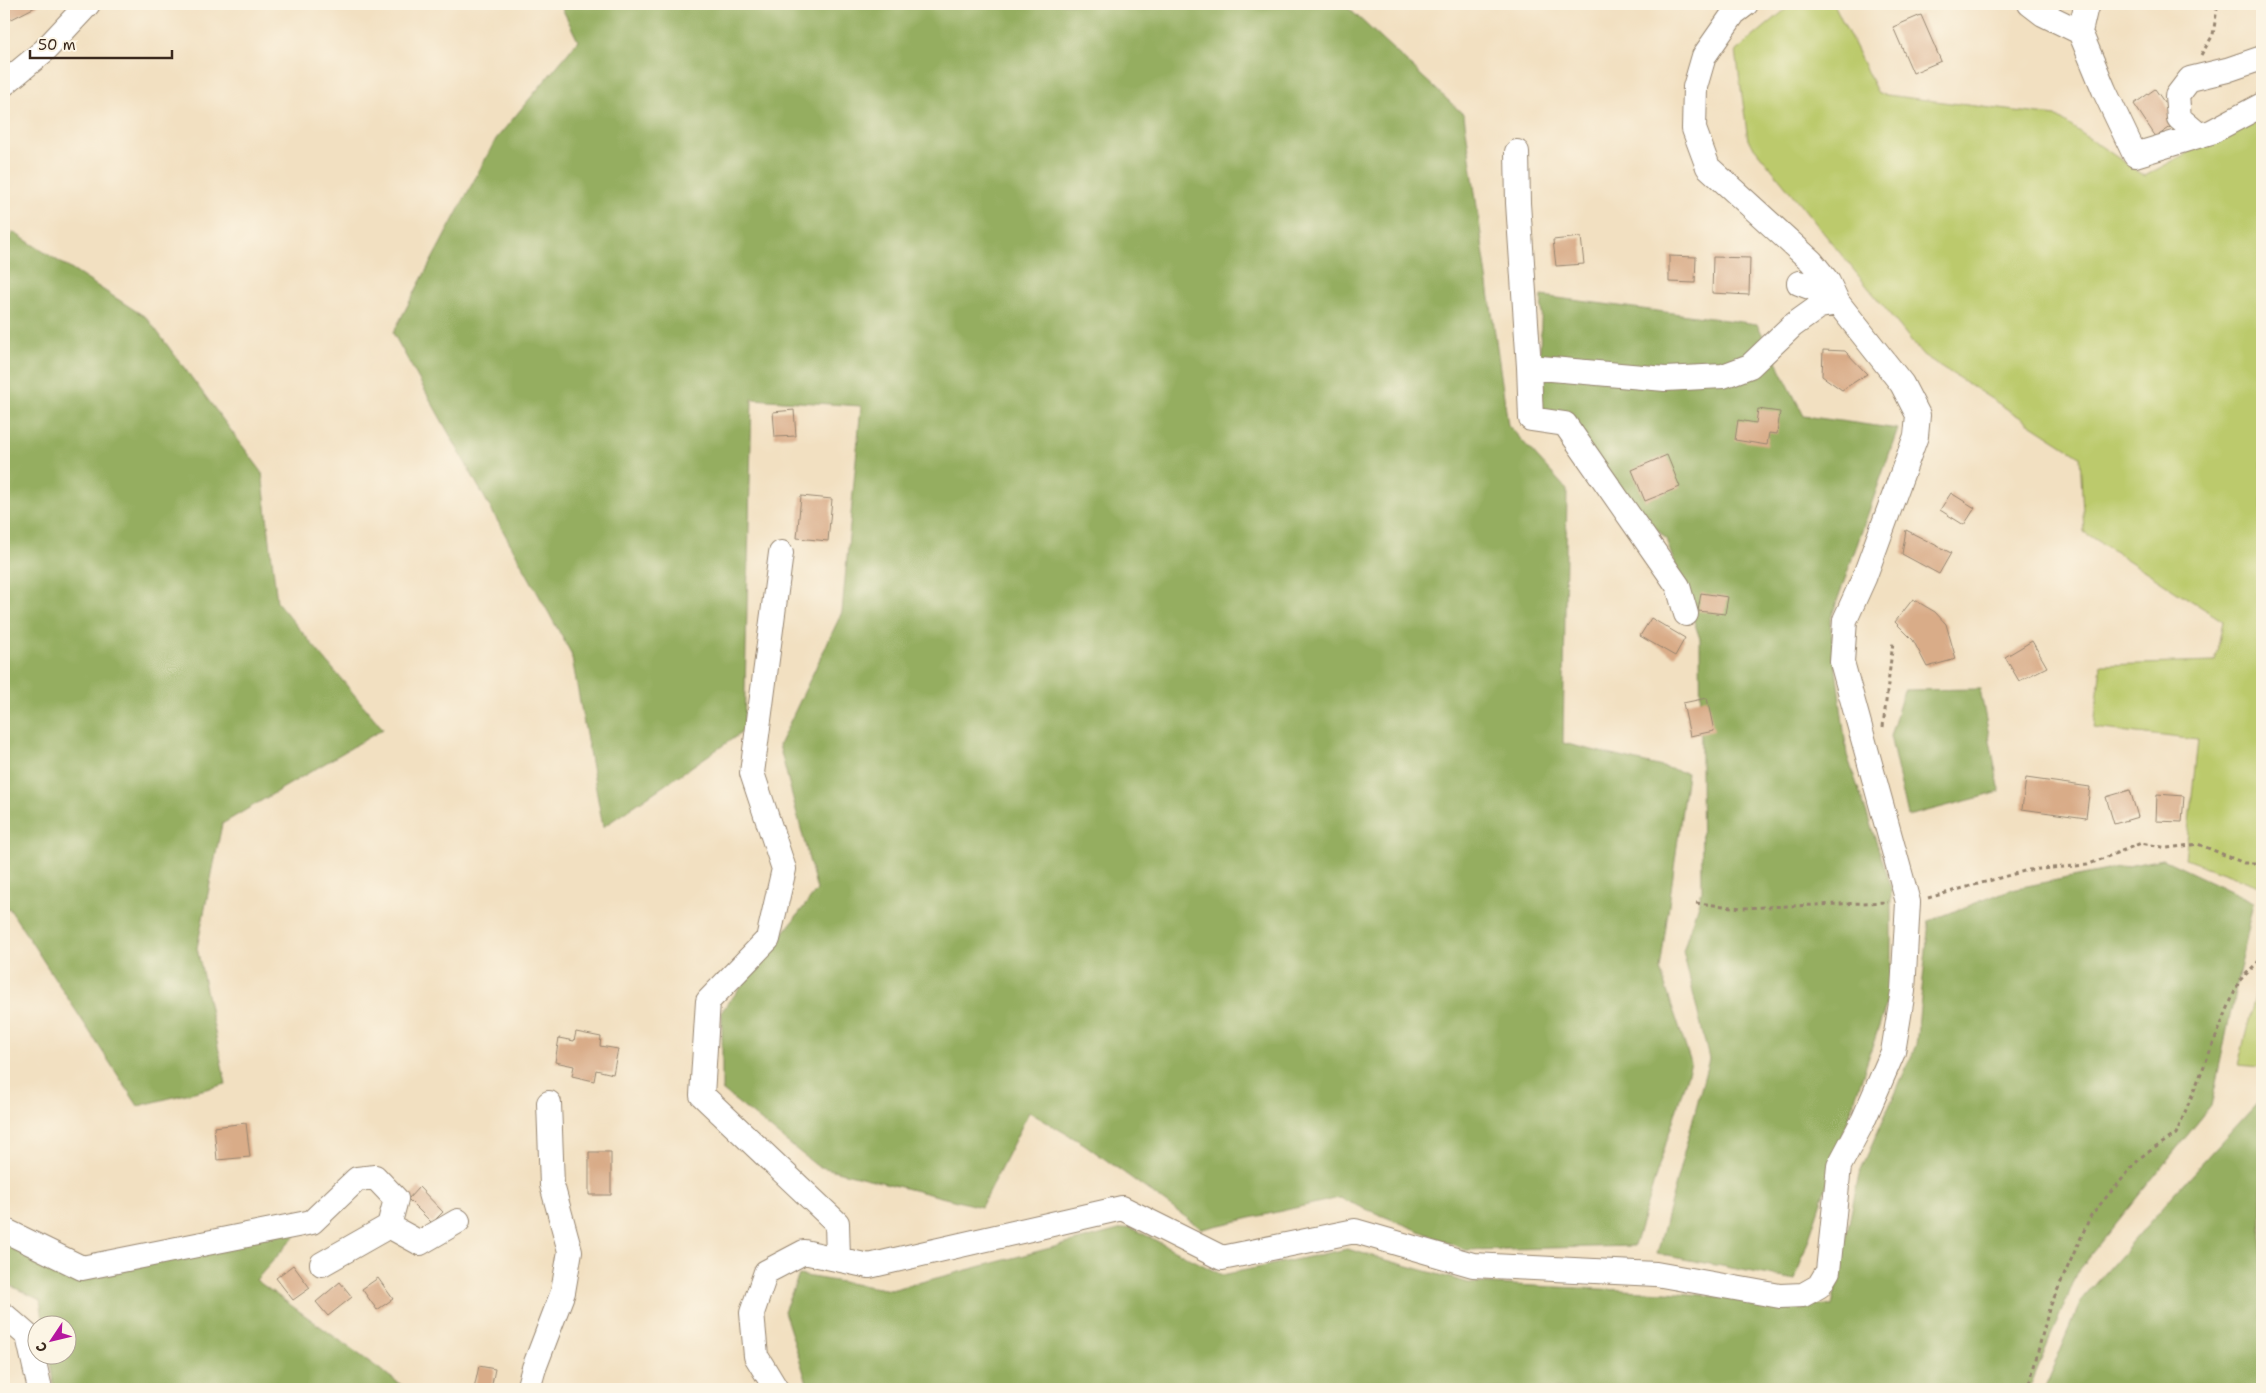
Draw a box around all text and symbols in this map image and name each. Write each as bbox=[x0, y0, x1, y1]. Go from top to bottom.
scale bar bbox=[30, 28, 172, 60]
text: 50 m bbox=[38, 35, 76, 55]
north arrow bbox=[28, 1316, 78, 1366]
text: С bbox=[32, 1339, 51, 1356]

